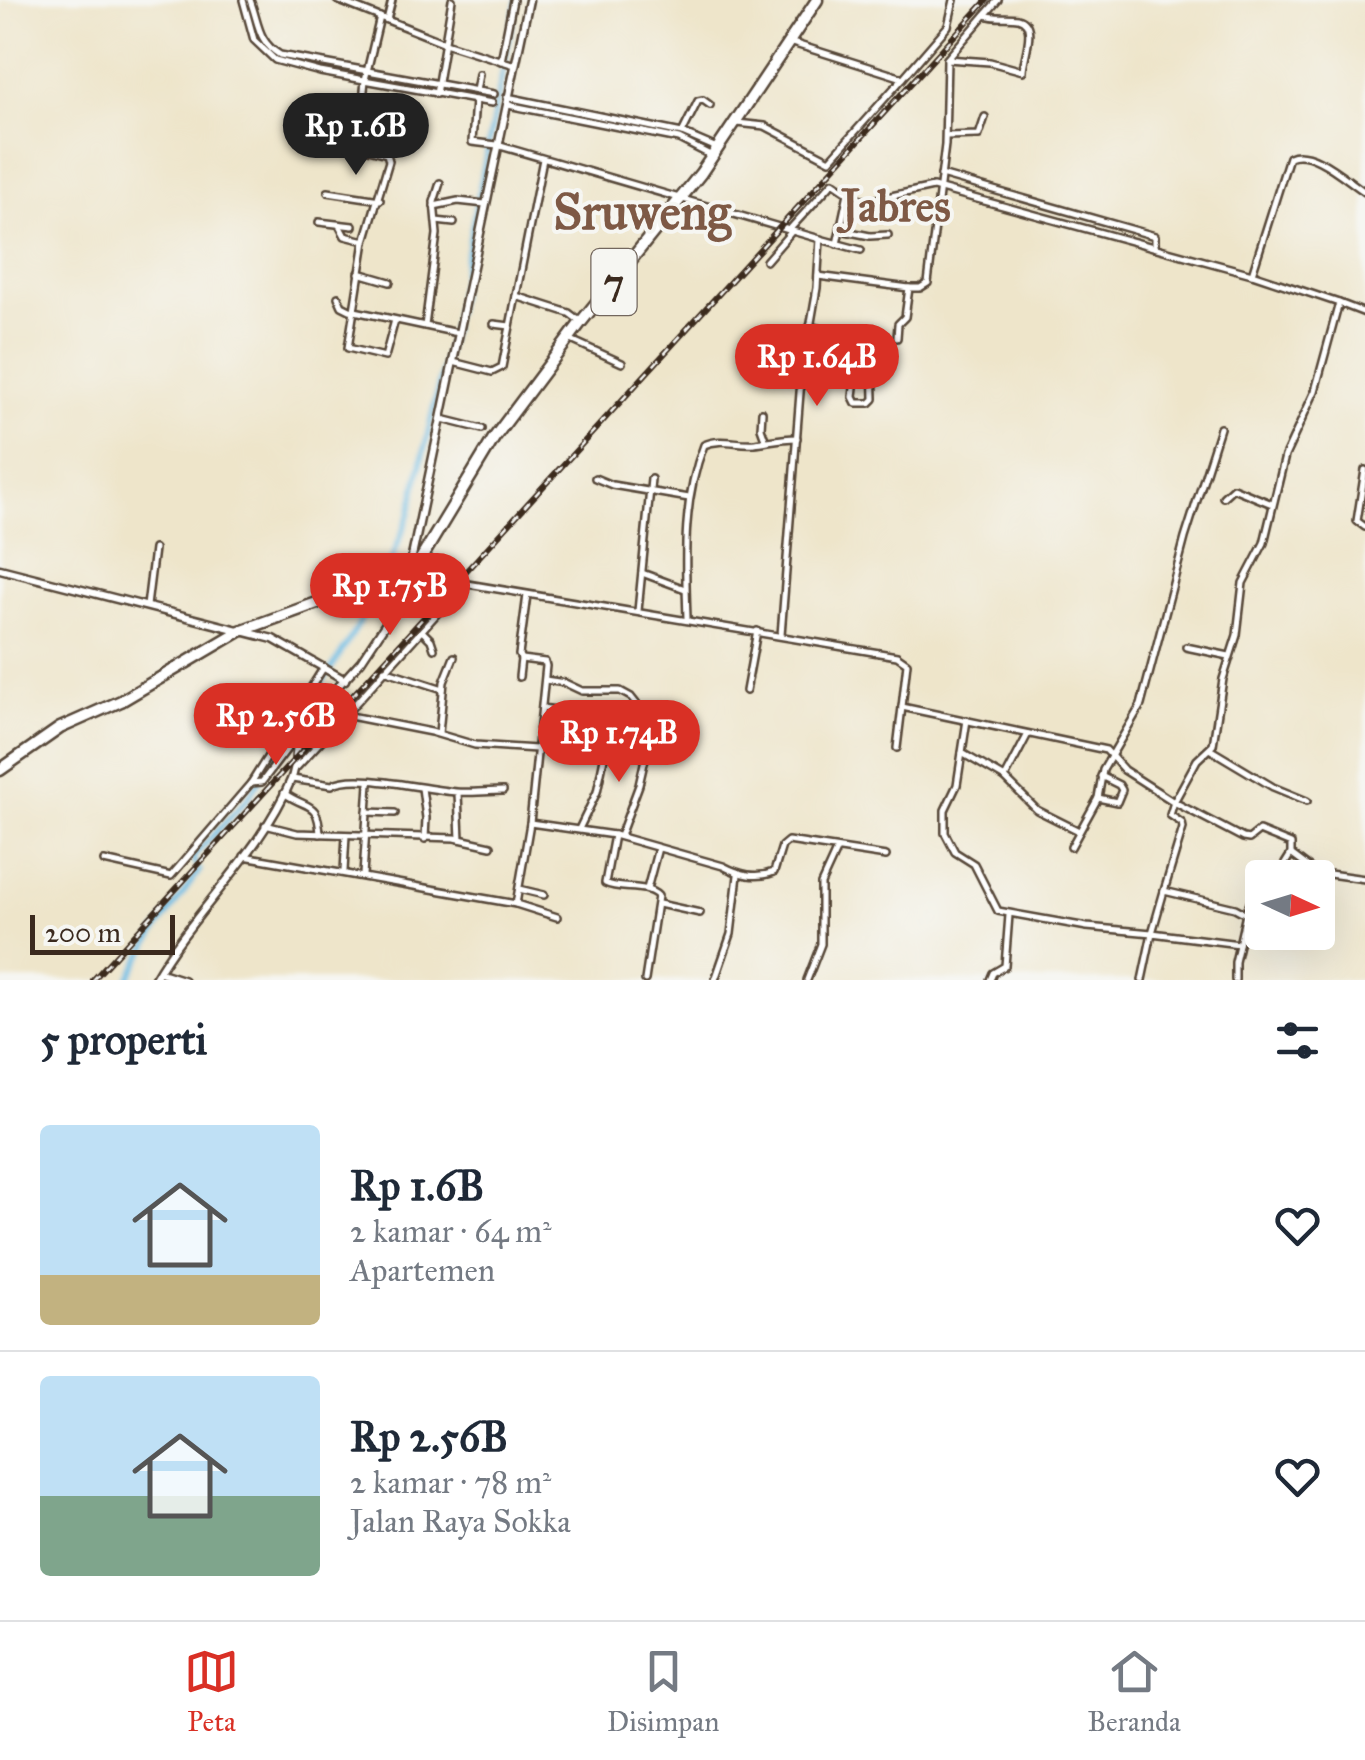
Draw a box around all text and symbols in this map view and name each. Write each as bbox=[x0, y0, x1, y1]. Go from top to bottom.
pin: Rp 1.6B bbox=[264, 93, 448, 178]
text: Rp 1.6B bbox=[305, 106, 407, 145]
district label: Jabres bbox=[836, 178, 951, 234]
district label: Sruweng bbox=[553, 182, 733, 243]
road number: 7 bbox=[592, 249, 636, 315]
pin: Rp 1.64B bbox=[714, 324, 920, 409]
text: Rp 1.64B bbox=[757, 337, 877, 376]
pin: Rp 1.75B bbox=[287, 553, 493, 638]
text: Rp 1.75B bbox=[332, 566, 448, 605]
pin: Rp 2.56B bbox=[173, 683, 379, 768]
text: Rp 2.56B bbox=[216, 696, 336, 735]
pin: Rp 1.74B bbox=[516, 700, 722, 785]
text: Rp 1.74B bbox=[560, 713, 678, 752]
north arrow bbox=[1245, 860, 1335, 950]
map controls bbox=[1245, 860, 1335, 950]
scale bar bbox=[30, 910, 175, 954]
text: 200 m bbox=[45, 915, 121, 950]
icon: filters bbox=[1270, 1013, 1325, 1068]
text: 5 properti bbox=[40, 1014, 207, 1066]
text: Rp 1.6B bbox=[350, 1160, 484, 1212]
icon: home bbox=[120, 1165, 240, 1285]
icon: heart bbox=[1270, 1198, 1325, 1253]
text: 2 kamar · 64 m² bbox=[350, 1212, 552, 1251]
text: Apartemen bbox=[350, 1251, 495, 1290]
text: Rp 2.56B bbox=[350, 1411, 508, 1463]
icon: home bbox=[120, 1416, 240, 1536]
icon: heart bbox=[1270, 1449, 1325, 1504]
text: 2 kamar · 78 m² bbox=[350, 1463, 551, 1502]
text: Jalan Raya Sokka bbox=[350, 1502, 571, 1541]
tab: Peta bbox=[184, 1644, 239, 1739]
tab: Disimpan bbox=[607, 1644, 719, 1739]
tab: Beranda bbox=[1087, 1644, 1181, 1739]

